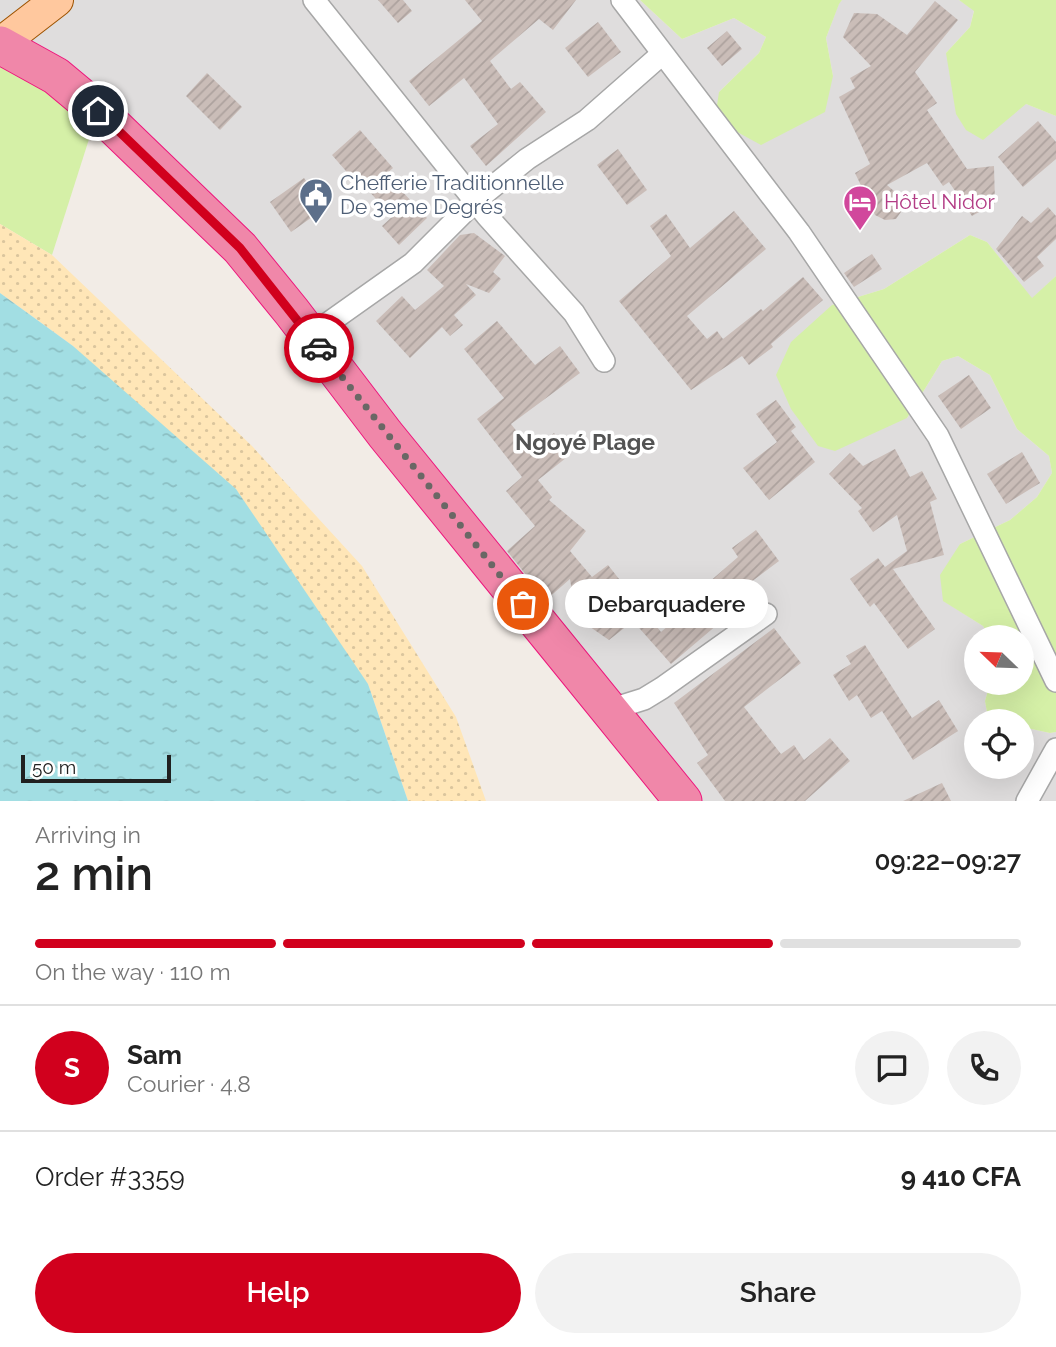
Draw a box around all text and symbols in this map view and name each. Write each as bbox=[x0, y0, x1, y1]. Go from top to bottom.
pin bbox=[68, 81, 128, 141]
icon: home bbox=[79, 92, 117, 130]
place label: Chefferie Traditionnelle De 3eme Degrés bbox=[340, 170, 564, 219]
public building icon: Chefferie Traditionnelle De 3eme Degrés bbox=[297, 176, 335, 225]
hotel icon: Hôtel Nidor bbox=[841, 183, 879, 232]
place label: Hôtel Nidor bbox=[884, 189, 996, 214]
courier bbox=[284, 313, 354, 383]
icon: car bbox=[300, 329, 338, 367]
district label: Ngoyé Plage bbox=[515, 428, 655, 455]
pin bbox=[493, 574, 553, 634]
callout: Debarquadere bbox=[565, 580, 768, 628]
icon: bag bbox=[504, 585, 542, 623]
text: Debarquadere bbox=[588, 590, 745, 617]
north arrow bbox=[964, 625, 1034, 695]
map controls bbox=[964, 625, 1034, 779]
button: locate bbox=[964, 709, 1034, 779]
scale bar bbox=[21, 752, 172, 784]
text: 50 m bbox=[32, 756, 76, 778]
text: Arriving in bbox=[35, 821, 141, 848]
text: 09:22–09:27 bbox=[874, 846, 1021, 876]
text: 2 min bbox=[35, 847, 153, 901]
text: On the way · 110 m bbox=[35, 958, 231, 985]
button: chat bbox=[855, 1031, 929, 1105]
button: phone bbox=[947, 1031, 1021, 1105]
text: Sam bbox=[127, 1040, 182, 1070]
text: S bbox=[64, 1053, 80, 1083]
text: Courier · 4.8 bbox=[127, 1070, 251, 1097]
text: Order #3359 bbox=[35, 1162, 185, 1192]
text: 9 410 CFA bbox=[901, 1162, 1021, 1192]
button: Help bbox=[35, 1253, 521, 1333]
button: Share bbox=[535, 1253, 1021, 1333]

